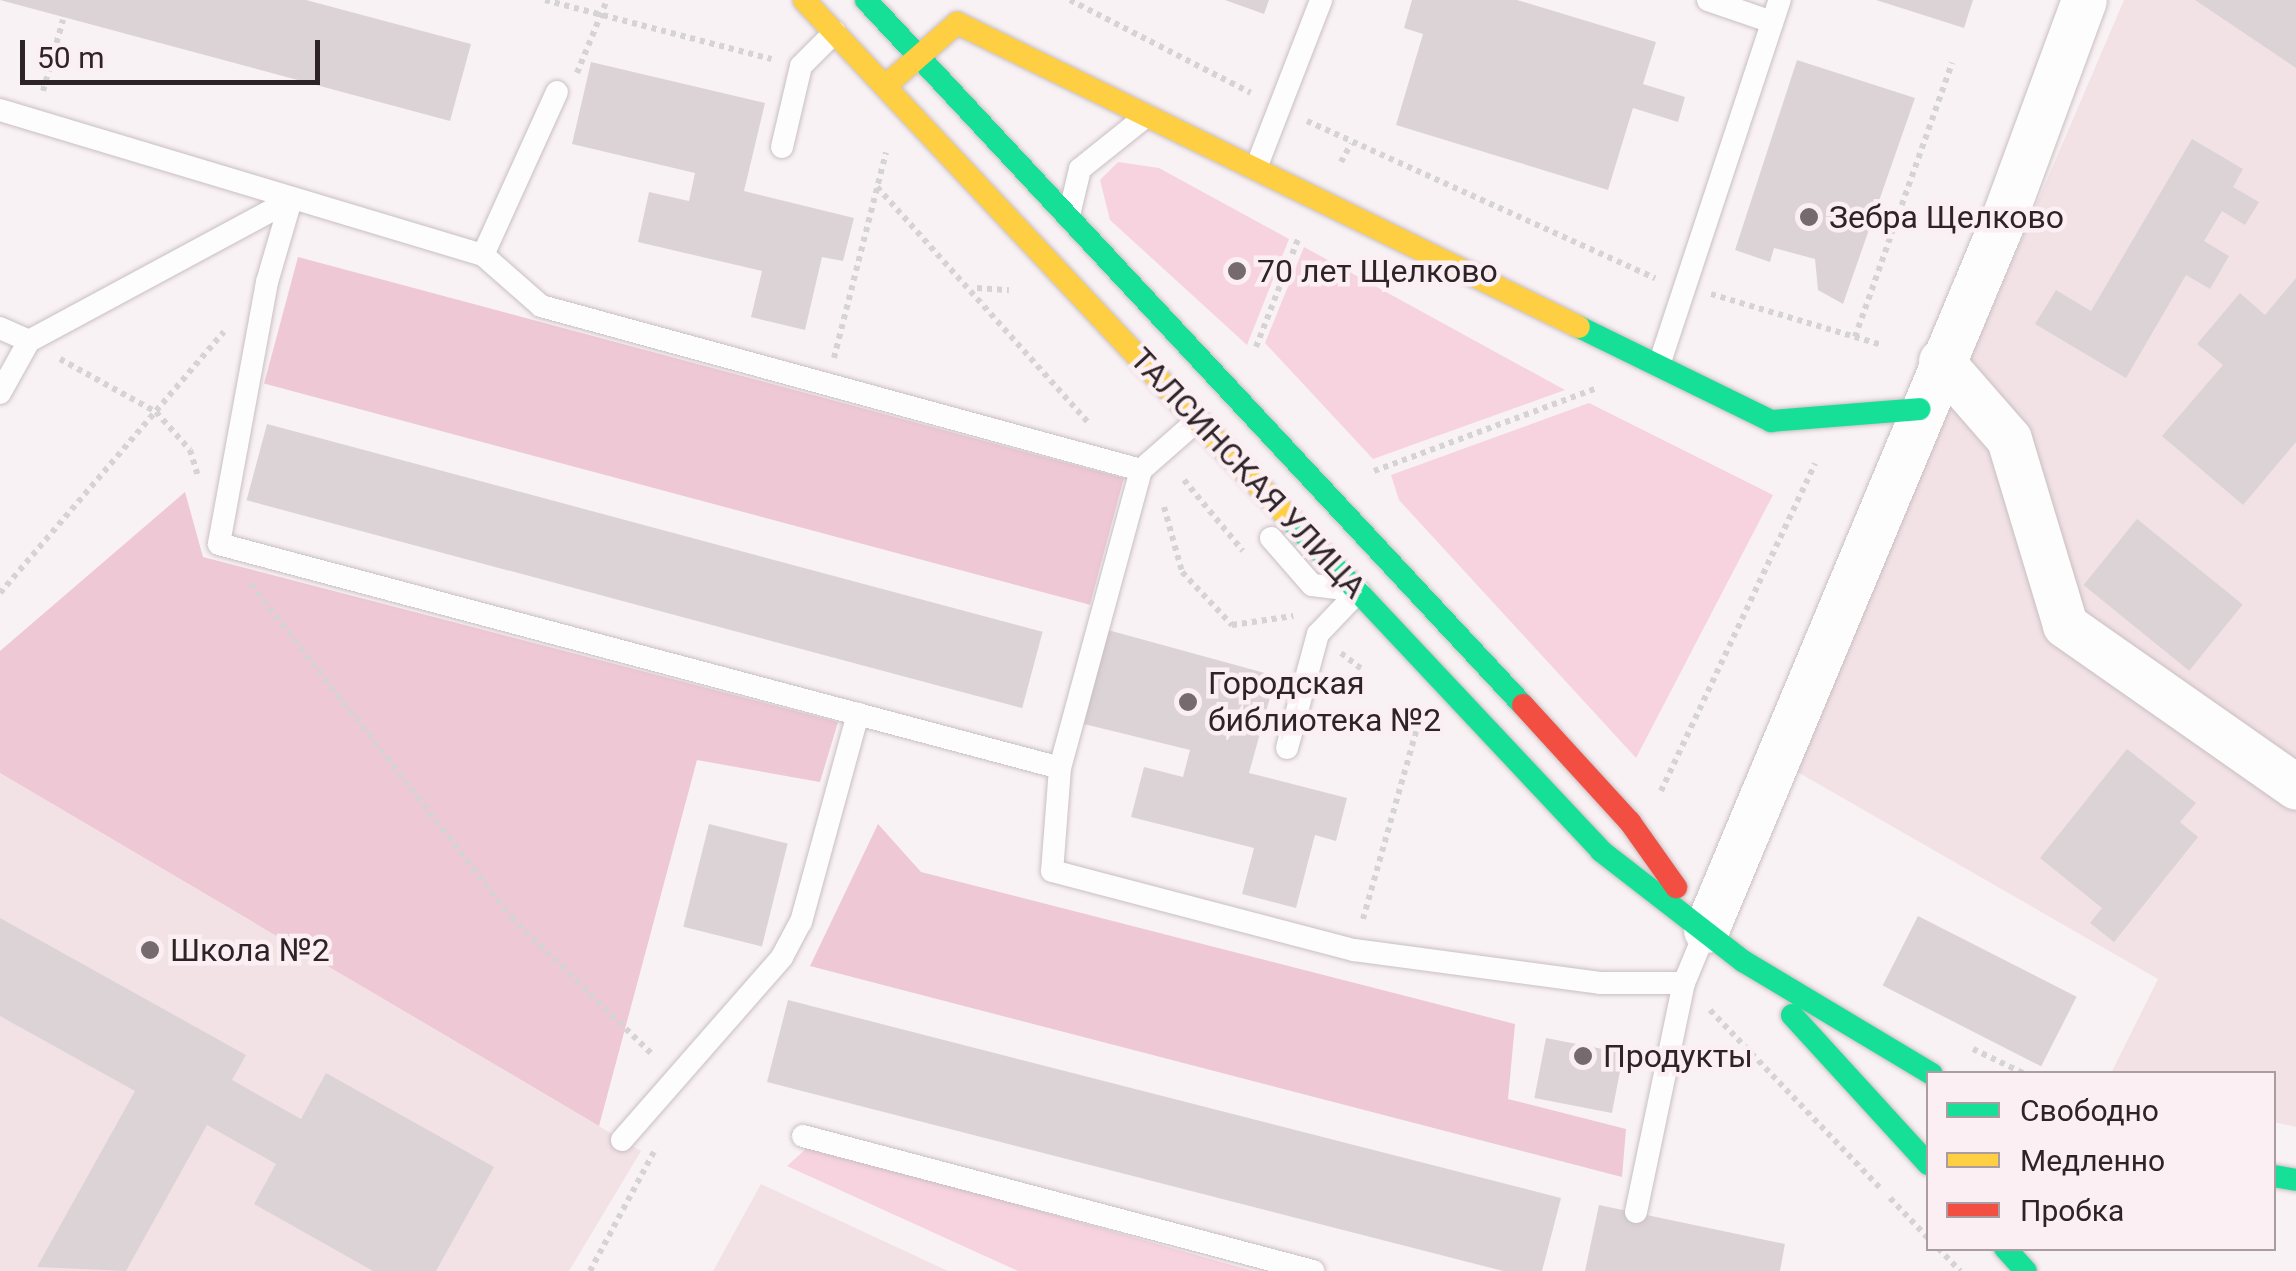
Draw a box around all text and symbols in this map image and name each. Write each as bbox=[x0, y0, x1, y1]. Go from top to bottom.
scale bar bbox=[25, 20, 325, 82]
text: 50 m bbox=[37, 40, 104, 75]
place label: Зебра Щелково bbox=[1829, 198, 2064, 236]
marker: Зебра Щелково bbox=[1798, 206, 1820, 228]
place label: 70 лет Щелково bbox=[1257, 252, 1498, 290]
marker: 70 лет Щелково bbox=[1226, 260, 1248, 282]
street label: ТАЛСИНСКАЯ УЛИЦА bbox=[1122, 340, 1374, 606]
place label: Городская библиотека №2 bbox=[1208, 665, 1441, 740]
marker: Городская библиотека №2 bbox=[1177, 691, 1199, 713]
place label: Школа №2 bbox=[170, 931, 330, 969]
marker: Школа №2 bbox=[139, 939, 161, 961]
place label: Продукты bbox=[1603, 1037, 1753, 1075]
marker: Продукты bbox=[1572, 1045, 1594, 1067]
legend bbox=[1926, 1071, 2276, 1251]
text: Свободно bbox=[2020, 1093, 2159, 1128]
text: Медленно bbox=[2020, 1143, 2165, 1178]
text: Пробка bbox=[2020, 1193, 2124, 1228]

